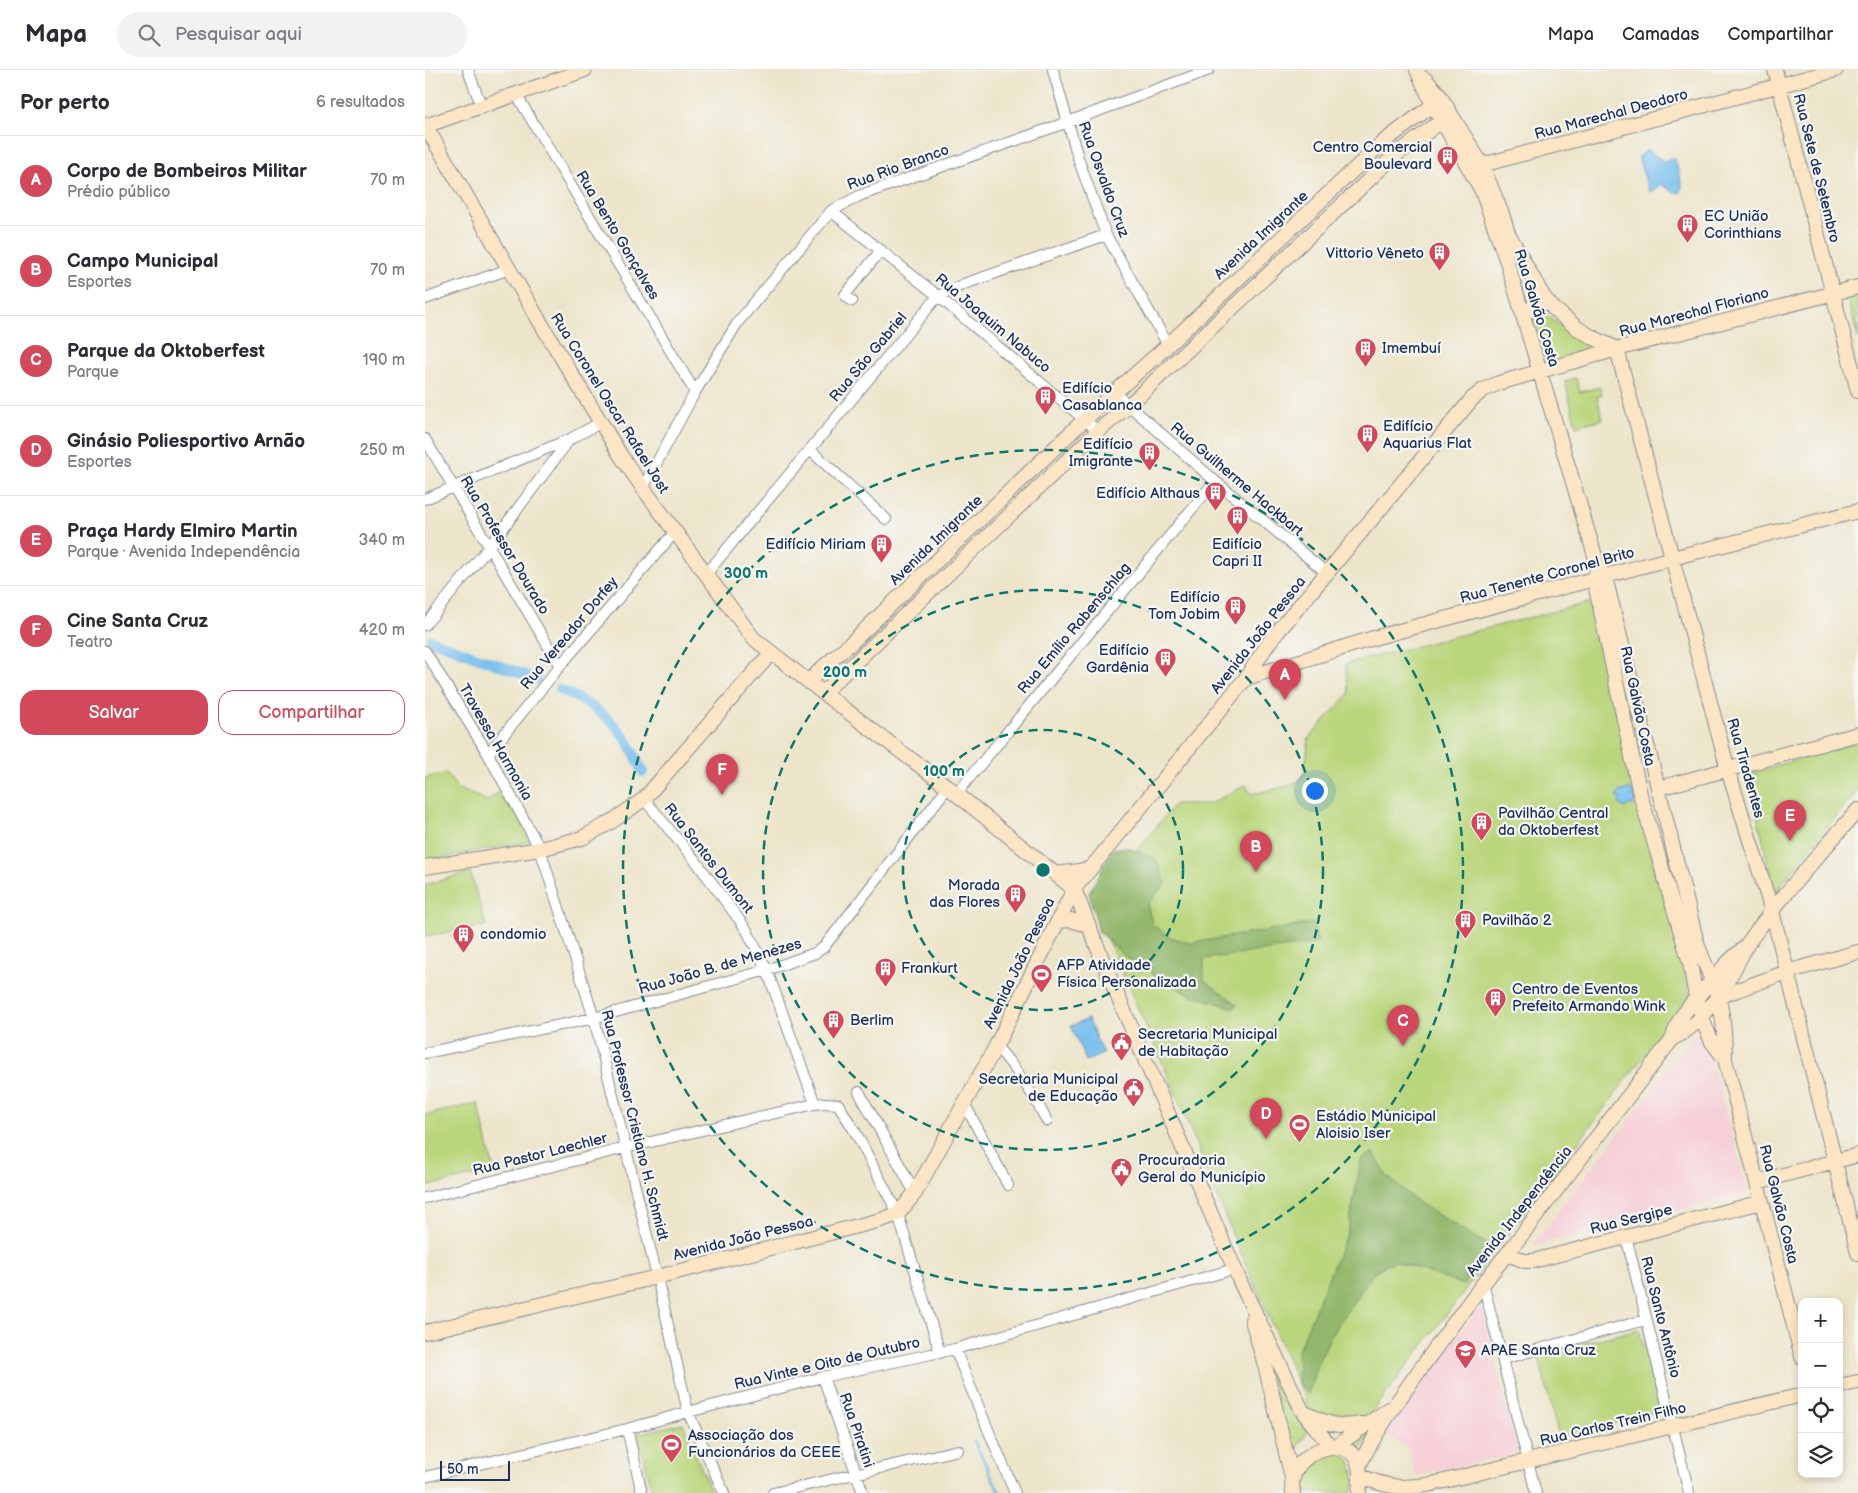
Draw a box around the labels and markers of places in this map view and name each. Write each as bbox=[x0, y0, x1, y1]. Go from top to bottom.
place label: Centro Comercial Boulevard bbox=[1313, 138, 1432, 174]
building icon: Centro Comercial Boulevard bbox=[1436, 144, 1460, 175]
place label: EC União Corinthians bbox=[1704, 207, 1782, 243]
building icon: EC União Corinthians bbox=[1676, 213, 1700, 244]
building icon: Vittorio Vêneto bbox=[1428, 241, 1452, 272]
place label: Vittorio Vêneto bbox=[1326, 244, 1424, 263]
building icon: Imembuí bbox=[1354, 336, 1378, 367]
place label: Imembuí bbox=[1382, 339, 1441, 358]
place label: Edifício Casablanca bbox=[1062, 379, 1142, 415]
building icon: Edifício Casablanca bbox=[1034, 385, 1058, 416]
place label: Edifício Aquarius Flat bbox=[1383, 417, 1472, 453]
building icon: Edifício Aquarius Flat bbox=[1355, 423, 1379, 454]
place label: Edifício Imigrante bbox=[1069, 435, 1133, 471]
building icon: Edifício Imigrante bbox=[1137, 441, 1161, 472]
building icon: Edifício Althaus bbox=[1204, 481, 1228, 512]
place label: Edifício Althaus bbox=[1096, 484, 1201, 503]
building icon: Edifício Capri II bbox=[1225, 504, 1249, 535]
building icon: Edifício Miriam bbox=[870, 532, 894, 563]
place label: Edifício Miriam bbox=[765, 535, 866, 554]
place label: Edifício Capri II bbox=[1212, 535, 1262, 571]
place label: Edifício Tom Jobim bbox=[1148, 588, 1220, 624]
building icon: Edifício Tom Jobim bbox=[1224, 594, 1248, 625]
place label: Edifício Gardênia bbox=[1086, 641, 1149, 677]
building icon: Edifício Gardênia bbox=[1153, 647, 1177, 678]
pin: A bbox=[1269, 659, 1301, 700]
pin: F bbox=[706, 754, 738, 795]
pin: E bbox=[1774, 800, 1806, 841]
place label: Pavilhão Central da Oktoberfest bbox=[1498, 804, 1608, 840]
building icon: Pavilhão Central da Oktoberfest bbox=[1470, 810, 1494, 841]
pin: B bbox=[1240, 831, 1272, 872]
centre of rings bbox=[1034, 861, 1052, 879]
place label: Morada das Flores bbox=[929, 876, 1001, 912]
building icon: Morada das Flores bbox=[1004, 882, 1028, 913]
building icon: Pavilhão 2 bbox=[1454, 908, 1478, 939]
place label: Pavilhão 2 bbox=[1482, 911, 1552, 930]
building icon: condomio bbox=[452, 922, 476, 953]
place label: condomio bbox=[480, 925, 547, 944]
building icon: Frankurt bbox=[873, 956, 897, 987]
place label: AFP Atividade Física Personalizada bbox=[1057, 956, 1196, 992]
place label: Frankurt bbox=[901, 959, 958, 978]
sports icon: AFP Atividade Física Personalizada bbox=[1029, 962, 1053, 993]
place label: Centro de Eventos Prefeito Armando Wink bbox=[1512, 980, 1666, 1016]
building icon: Centro de Eventos Prefeito Armando Wink bbox=[1484, 986, 1508, 1017]
pin: C bbox=[1387, 1005, 1419, 1046]
building icon: Berlim bbox=[822, 1008, 846, 1039]
place label: Berlim bbox=[850, 1011, 894, 1030]
place label: Secretaria Municipal de Habitação bbox=[1138, 1025, 1277, 1061]
public building icon: Secretaria Municipal de Habitação bbox=[1110, 1031, 1134, 1062]
place label: Secretaria Municipal de Educação bbox=[979, 1070, 1118, 1106]
public building icon: Secretaria Municipal de Educação bbox=[1122, 1076, 1146, 1107]
pin: D bbox=[1250, 1098, 1282, 1139]
place label: Estádio Municipal Aloisio Iser bbox=[1316, 1107, 1436, 1143]
sports icon: Estádio Municipal Aloisio Iser bbox=[1288, 1113, 1312, 1144]
place label: Procuradoria Geral do Município bbox=[1138, 1151, 1266, 1187]
public building icon: Procuradoria Geral do Município bbox=[1110, 1157, 1134, 1188]
school or university icon: APAE Santa Cruz bbox=[1453, 1338, 1477, 1369]
place label: APAE Santa Cruz bbox=[1481, 1341, 1597, 1360]
place label: Associação dos Funcionários da CEEE bbox=[688, 1426, 841, 1462]
sports icon: Associação dos Funcionários da CEEE bbox=[660, 1432, 684, 1463]

